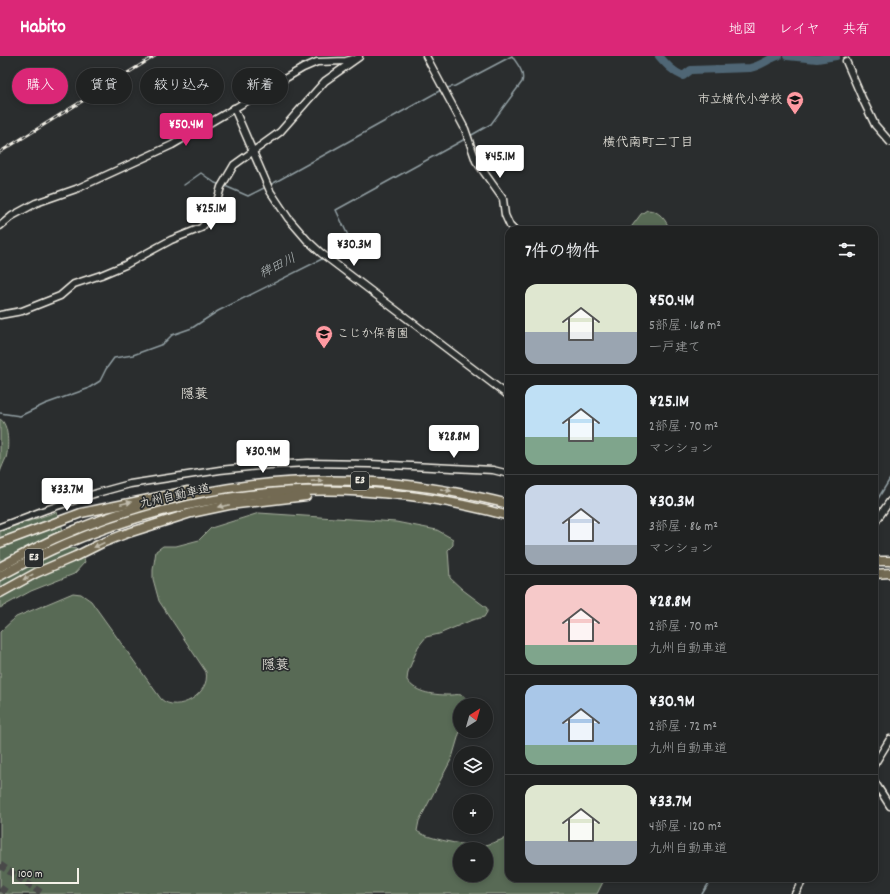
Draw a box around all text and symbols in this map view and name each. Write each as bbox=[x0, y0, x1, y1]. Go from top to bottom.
text: Habito bbox=[20, 15, 66, 42]
text: 地図 bbox=[729, 20, 757, 40]
text: レイヤ bbox=[779, 20, 820, 40]
text: 共有 bbox=[842, 20, 870, 40]
chip: 購入 bbox=[12, 68, 68, 104]
chip: 賃貸 bbox=[76, 68, 132, 104]
chip: 絞り込み bbox=[140, 68, 224, 104]
chip: 新着 bbox=[232, 68, 288, 104]
school or university icon: 市立横代小学校 bbox=[785, 90, 805, 115]
place label: 市立横代小学校 bbox=[698, 92, 782, 109]
pin: ¥50.4M bbox=[153, 113, 219, 147]
text: ¥50.4M bbox=[169, 116, 203, 135]
district label: 横代南町二丁目 bbox=[602, 134, 694, 153]
pin: ¥45.1M bbox=[467, 145, 533, 179]
text: ¥45.1M bbox=[485, 148, 515, 167]
pin: ¥25.1M bbox=[178, 197, 244, 231]
text: ¥25.1M bbox=[196, 200, 226, 219]
pin: ¥30.3M bbox=[321, 233, 387, 267]
text: ¥30.3M bbox=[337, 236, 371, 255]
icon: filters bbox=[836, 239, 858, 261]
text: 7件の物件 bbox=[525, 241, 600, 265]
water label: 稗田川 bbox=[256, 250, 300, 284]
text: ¥50.4M bbox=[649, 290, 694, 314]
icon: home bbox=[557, 300, 605, 348]
text: 5部屋 · 168 m² bbox=[649, 317, 721, 336]
school or university icon: こじか保育園 bbox=[314, 324, 334, 349]
place label: こじか保育園 bbox=[337, 326, 409, 343]
text: 一戸建て bbox=[649, 339, 701, 358]
district label: 隠蓑 bbox=[180, 385, 208, 405]
text: ¥25.1M bbox=[649, 391, 689, 415]
icon: home bbox=[557, 401, 605, 449]
text: 2部屋 · 70 m² bbox=[649, 418, 718, 437]
pin: ¥28.8M bbox=[421, 425, 487, 459]
text: ¥28.8M bbox=[438, 428, 470, 447]
pin: ¥30.9M bbox=[230, 440, 296, 474]
text: マンション bbox=[649, 440, 713, 459]
text: ¥30.9M bbox=[246, 443, 280, 462]
road number: E3 bbox=[351, 472, 369, 490]
one-way arrow bbox=[311, 477, 323, 484]
pin: ¥33.7M bbox=[34, 478, 100, 512]
text: ¥33.7M bbox=[51, 481, 83, 500]
street label: 九州自動車道 bbox=[138, 481, 212, 513]
one-way arrow bbox=[440, 488, 453, 494]
text: ¥30.3M bbox=[649, 491, 694, 515]
one-way arrow bbox=[120, 500, 132, 506]
icon: home bbox=[557, 501, 605, 549]
one-way arrow bbox=[218, 503, 230, 509]
text: 3部屋 · 86 m² bbox=[649, 518, 718, 537]
text: マンション bbox=[649, 540, 713, 559]
one-way arrow bbox=[94, 542, 105, 548]
road number: E3 bbox=[25, 549, 43, 567]
one-way arrow bbox=[22, 574, 34, 581]
text: ¥28.8M bbox=[649, 591, 691, 615]
icon: home bbox=[557, 601, 605, 649]
text: 2部屋 · 70 m² bbox=[649, 618, 718, 637]
text: 九州自動車道 bbox=[649, 640, 727, 659]
district label: 隠蓑 bbox=[261, 656, 289, 676]
text: ¥30.9M bbox=[649, 691, 695, 715]
north arrow bbox=[453, 698, 493, 738]
map controls bbox=[453, 698, 493, 882]
icon: home bbox=[557, 701, 605, 749]
text: 2部屋 · 72 m² bbox=[649, 718, 717, 737]
text: 九州自動車道 bbox=[649, 740, 727, 759]
button: layers bbox=[453, 746, 493, 786]
text: ¥33.7M bbox=[649, 791, 692, 815]
button: + bbox=[453, 794, 493, 834]
icon: home bbox=[557, 801, 605, 849]
text: 4部屋 · 120 m² bbox=[649, 818, 722, 837]
text: 九州自動車道 bbox=[649, 840, 727, 859]
button: − bbox=[453, 842, 493, 882]
scale bar bbox=[12, 866, 79, 885]
text: 100 m bbox=[18, 867, 42, 883]

